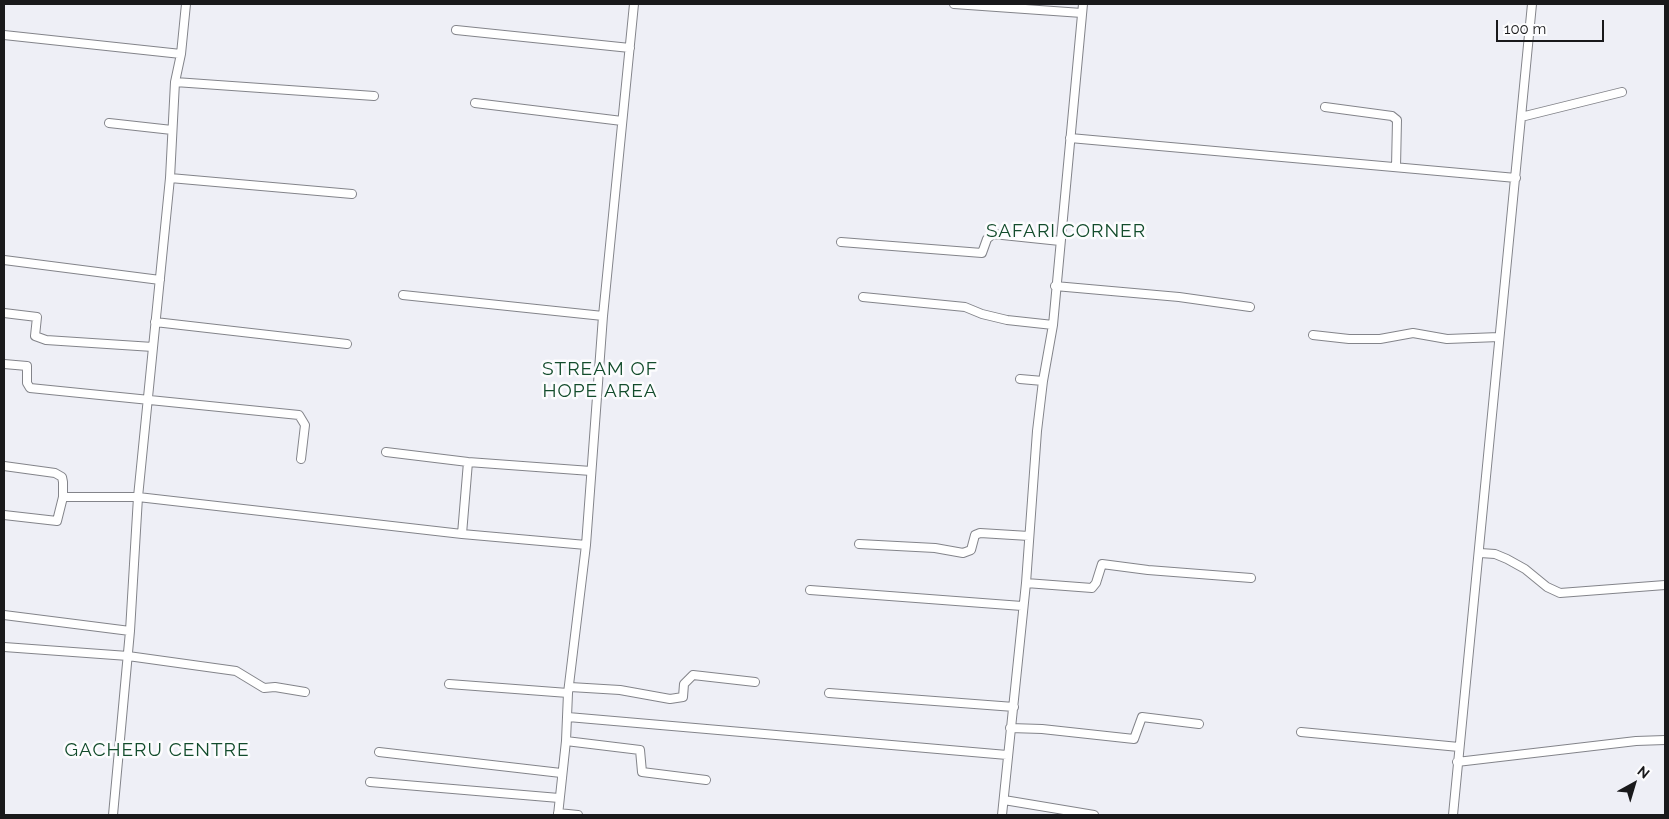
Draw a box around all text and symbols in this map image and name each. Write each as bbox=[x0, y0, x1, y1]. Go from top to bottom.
scale bar bbox=[1499, 10, 1606, 42]
text: 100 m bbox=[1504, 20, 1546, 38]
district label: SAFARI CORNER bbox=[984, 220, 1148, 242]
district label: STREAM OF HOPE AREA bbox=[541, 358, 659, 402]
district label: GACHERU CENTRE bbox=[63, 739, 251, 761]
north arrow bbox=[1609, 759, 1659, 809]
text: N bbox=[1634, 763, 1653, 782]

